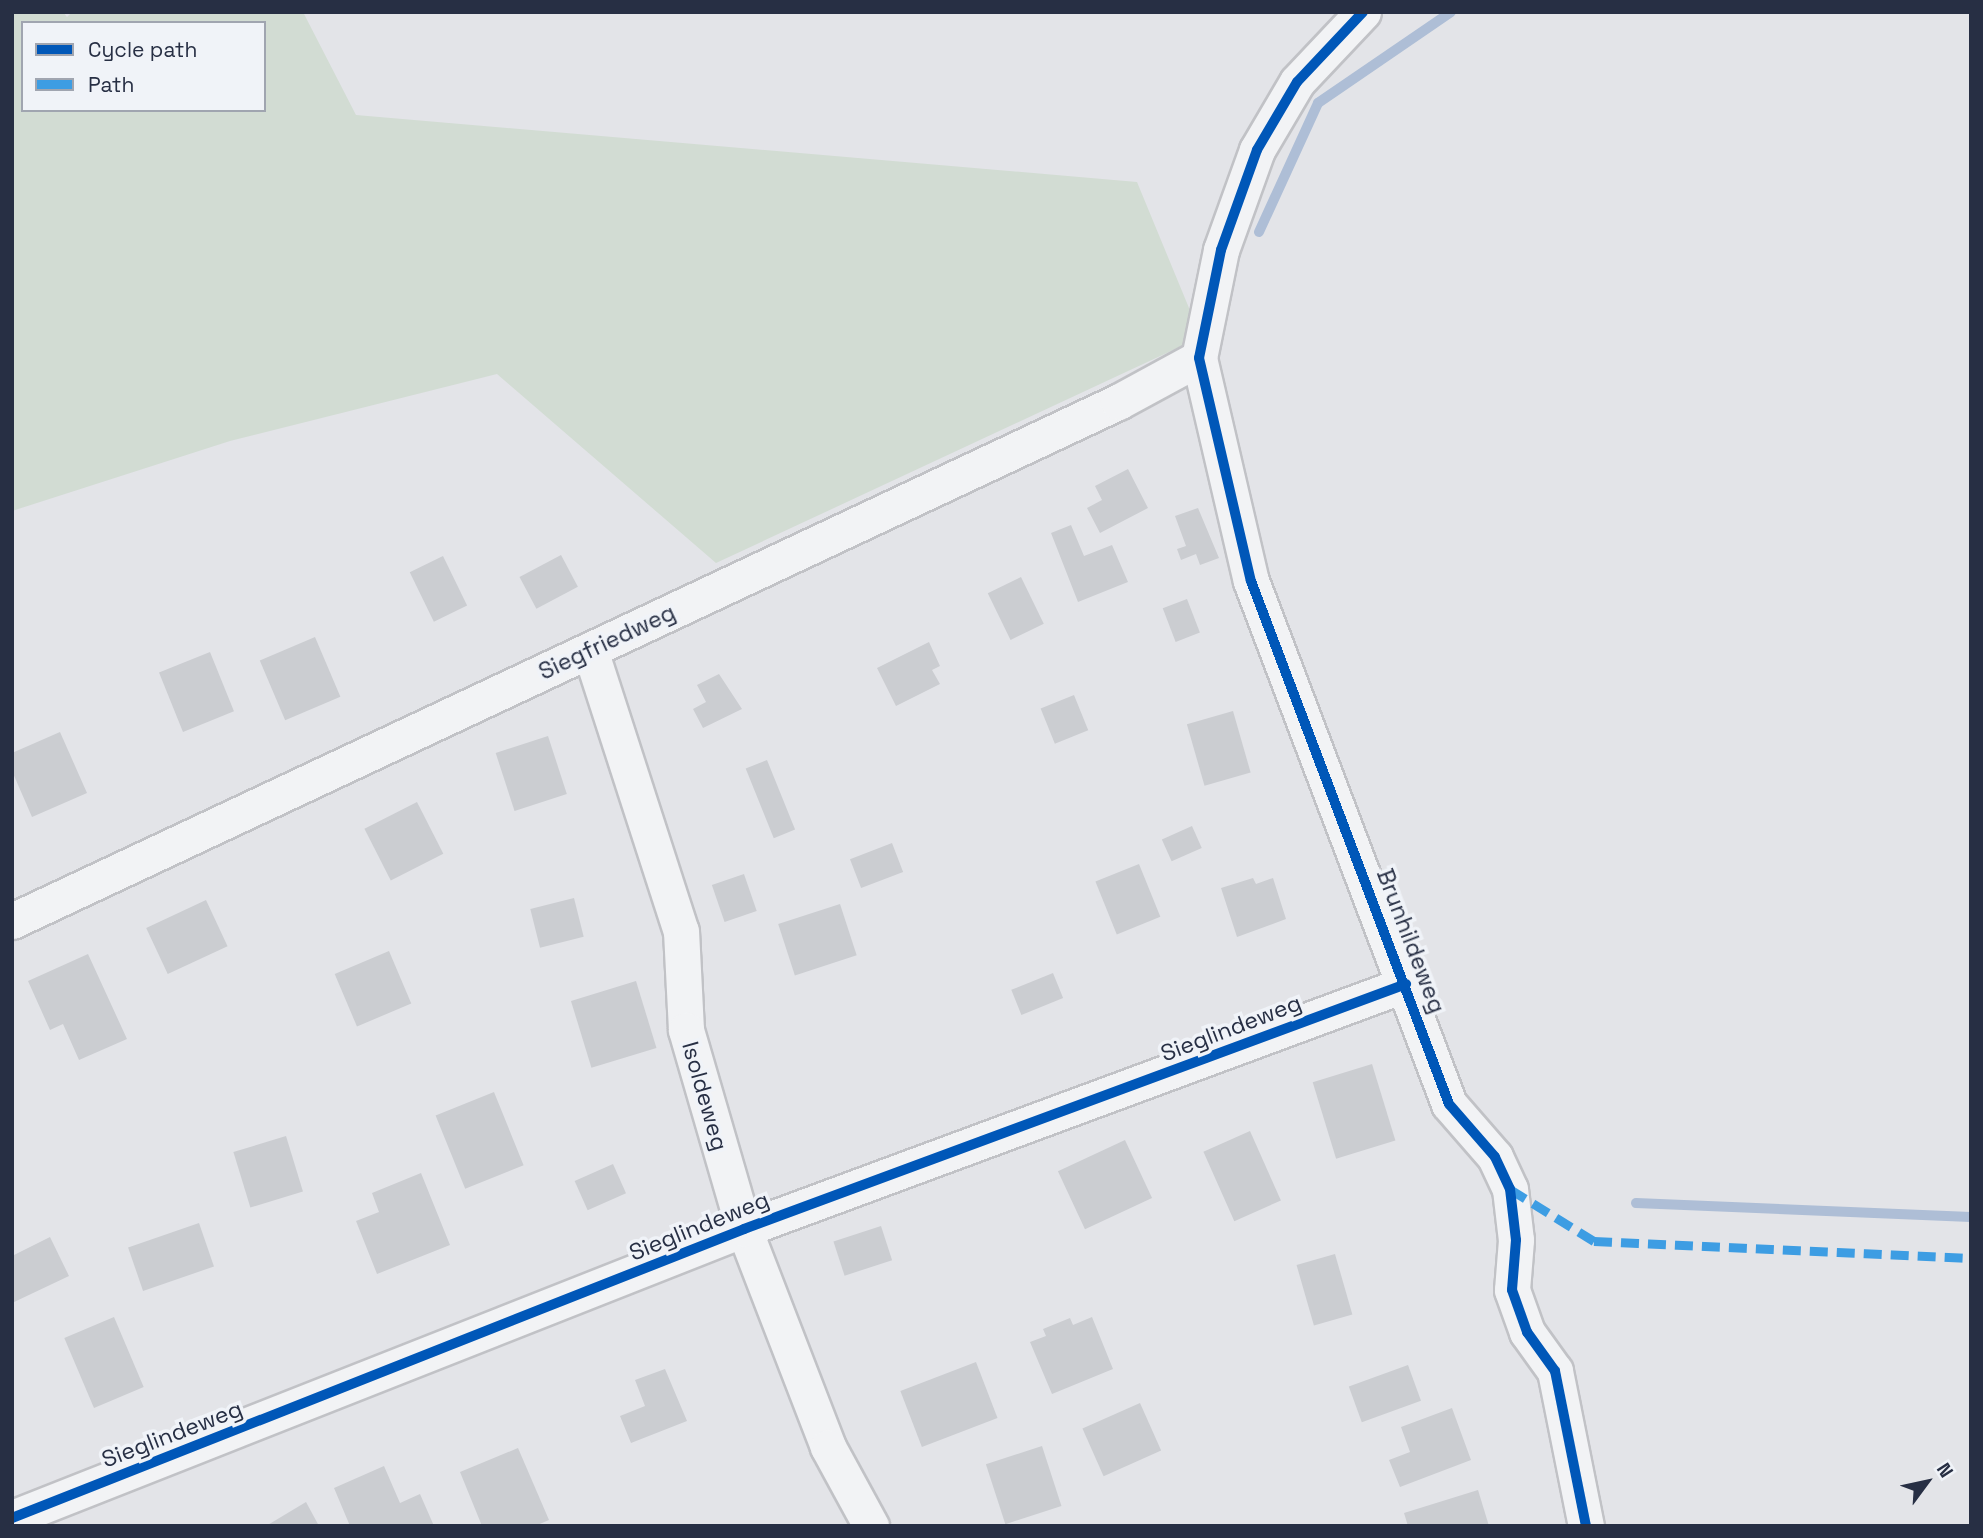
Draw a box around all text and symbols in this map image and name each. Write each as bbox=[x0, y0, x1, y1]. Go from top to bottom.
legend bbox=[21, 21, 266, 112]
text: Cycle path bbox=[88, 36, 197, 63]
text: Path bbox=[88, 71, 134, 98]
street label: Siegfriedweg bbox=[534, 598, 680, 686]
street label: Brunhildeweg bbox=[1371, 865, 1451, 1017]
street label: Sieglindeweg bbox=[1157, 989, 1305, 1067]
street label: Isoldeweg bbox=[676, 1038, 734, 1154]
street label: Sieglindeweg bbox=[625, 1185, 773, 1267]
street label: Sieglindeweg bbox=[98, 1395, 246, 1473]
north arrow bbox=[1892, 1447, 1962, 1517]
text: N bbox=[1931, 1458, 1959, 1482]

